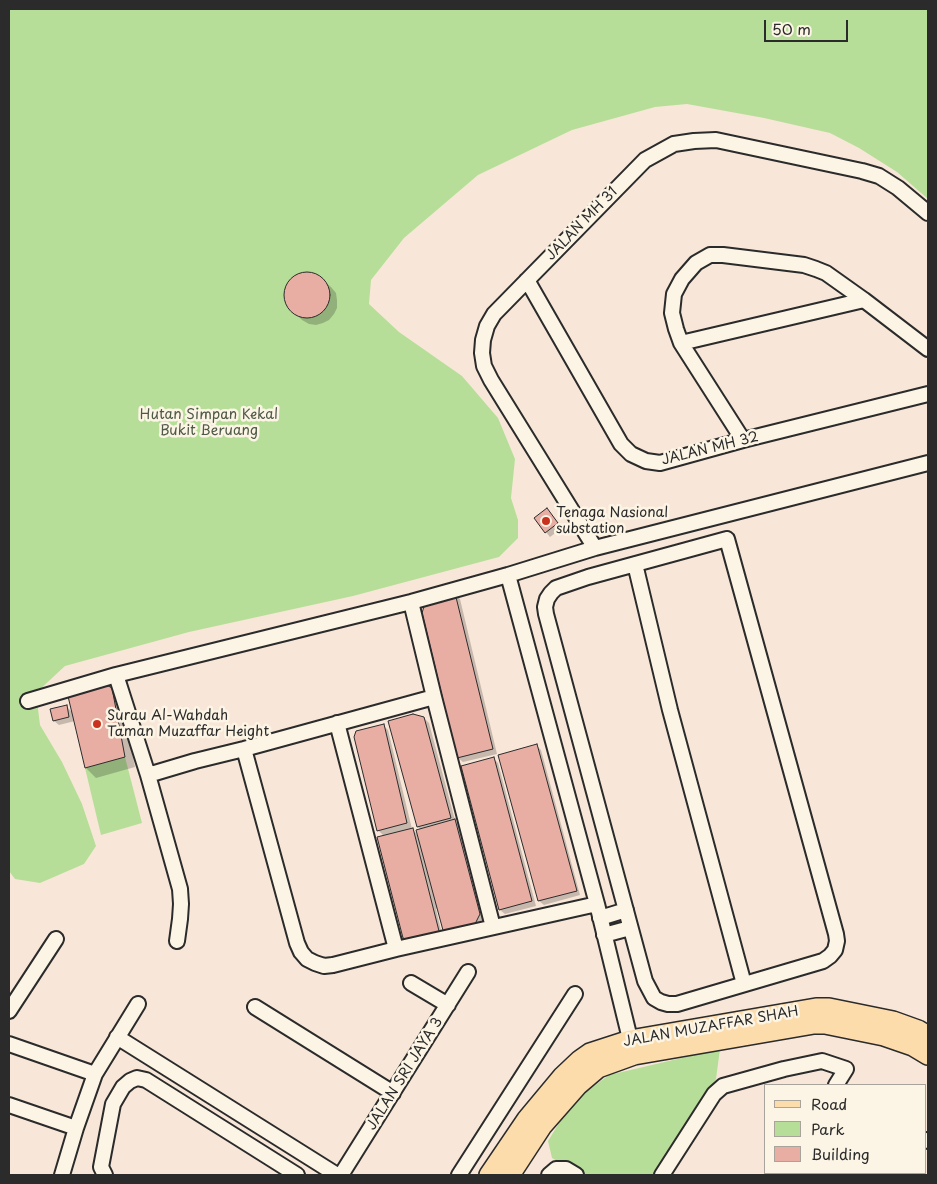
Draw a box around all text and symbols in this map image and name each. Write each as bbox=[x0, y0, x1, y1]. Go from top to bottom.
scale bar bbox=[767, 10, 851, 42]
text: 50 m bbox=[772, 17, 811, 40]
street label: JALAN MH 31 bbox=[543, 184, 621, 264]
park label: Hutan Simpan Kekal Bukit Beruang bbox=[140, 407, 278, 440]
street label: JALAN MH 32 bbox=[660, 429, 760, 469]
place label: Tenaga Nasional substation bbox=[556, 505, 668, 538]
marker: Tenaga Nasional substation bbox=[540, 515, 552, 527]
place label: Surau Al-Wahdah Taman Muzaffar Height bbox=[107, 708, 269, 740]
marker: Surau Al-Wahdah Taman Muzaffar Height bbox=[91, 718, 103, 730]
street label: JALAN MUZAFFAR SHAH bbox=[622, 1003, 800, 1051]
street label: JALAN SRI JAYA 3 bbox=[363, 1015, 447, 1133]
legend bbox=[764, 1084, 927, 1174]
text: Road bbox=[811, 1092, 847, 1115]
text: Park bbox=[811, 1117, 845, 1140]
text: Building bbox=[811, 1142, 870, 1165]

